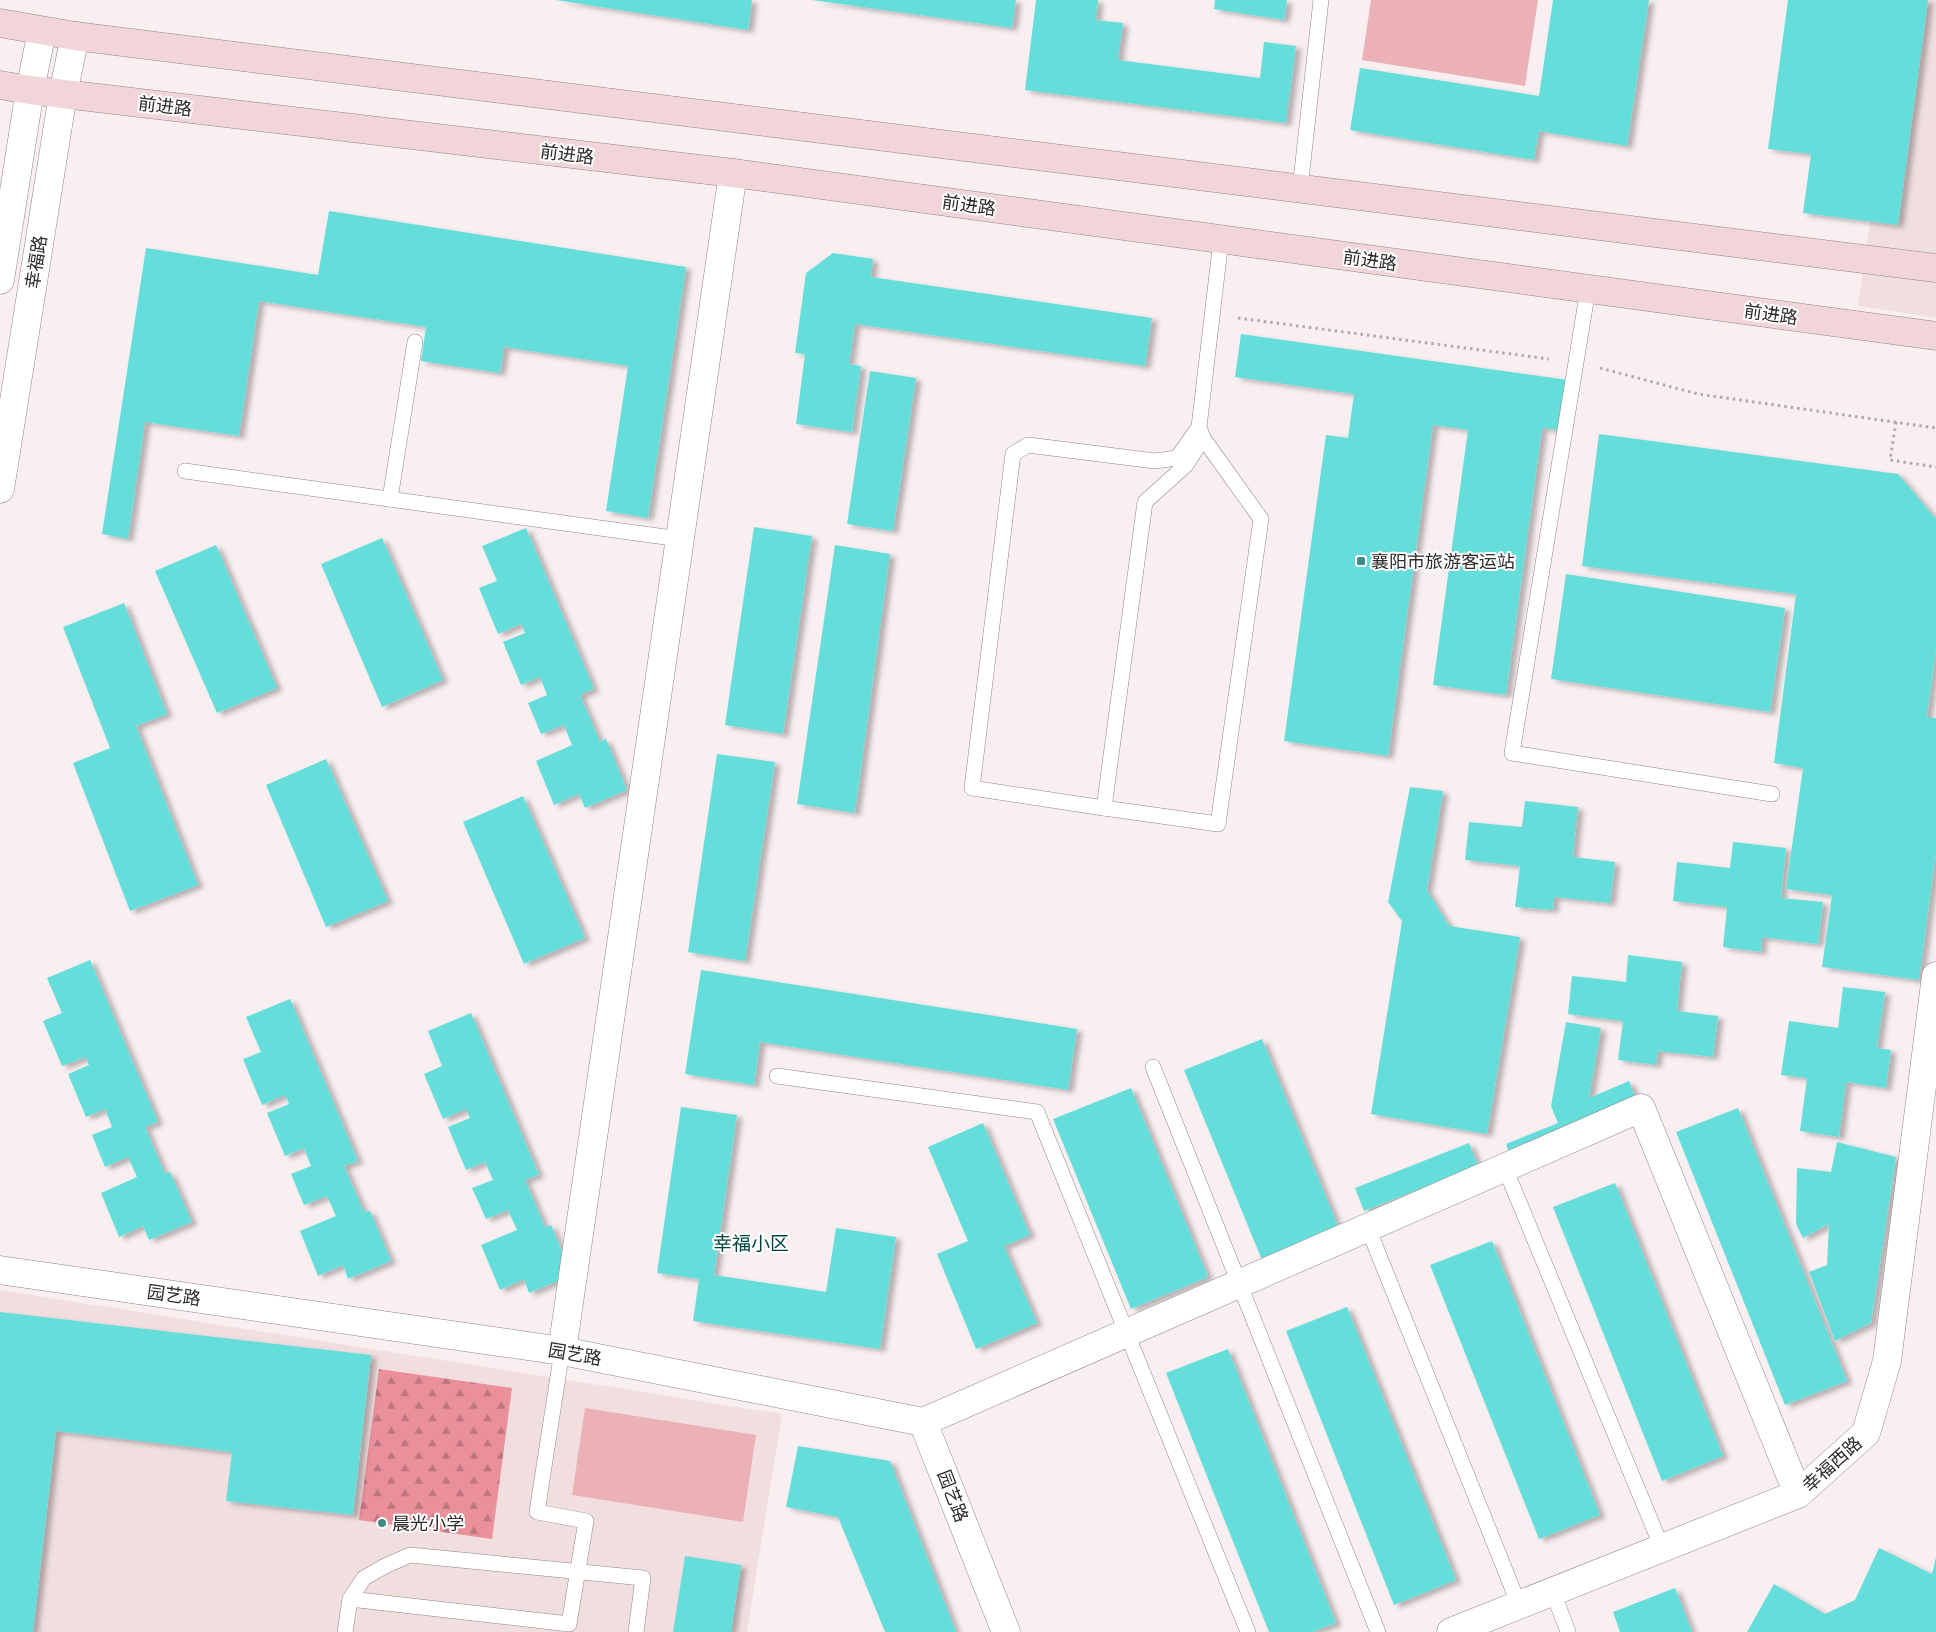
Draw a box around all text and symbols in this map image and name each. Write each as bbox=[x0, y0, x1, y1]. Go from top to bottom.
street label: 前进路 bbox=[137, 92, 193, 120]
street label: 前进路 bbox=[539, 140, 595, 168]
street label: 前进路 bbox=[941, 191, 997, 219]
street label: 幸福路 bbox=[21, 234, 51, 290]
street label: 前进路 bbox=[1342, 246, 1398, 274]
street label: 前进路 bbox=[1743, 300, 1799, 328]
place label: 襄阳市旅游客运站 bbox=[1371, 551, 1515, 572]
marker: 襄阳市旅游客运站 bbox=[1355, 555, 1367, 567]
district label: 幸福小区 bbox=[713, 1232, 789, 1254]
street label: 园艺路 bbox=[146, 1281, 202, 1309]
street label: 园艺路 bbox=[547, 1339, 603, 1369]
street label: 幸福西路 bbox=[1798, 1432, 1866, 1496]
street label: 园艺路 bbox=[934, 1467, 972, 1525]
place label: 晨光小学 bbox=[392, 1513, 464, 1534]
marker: 晨光小学 bbox=[376, 1517, 388, 1529]

